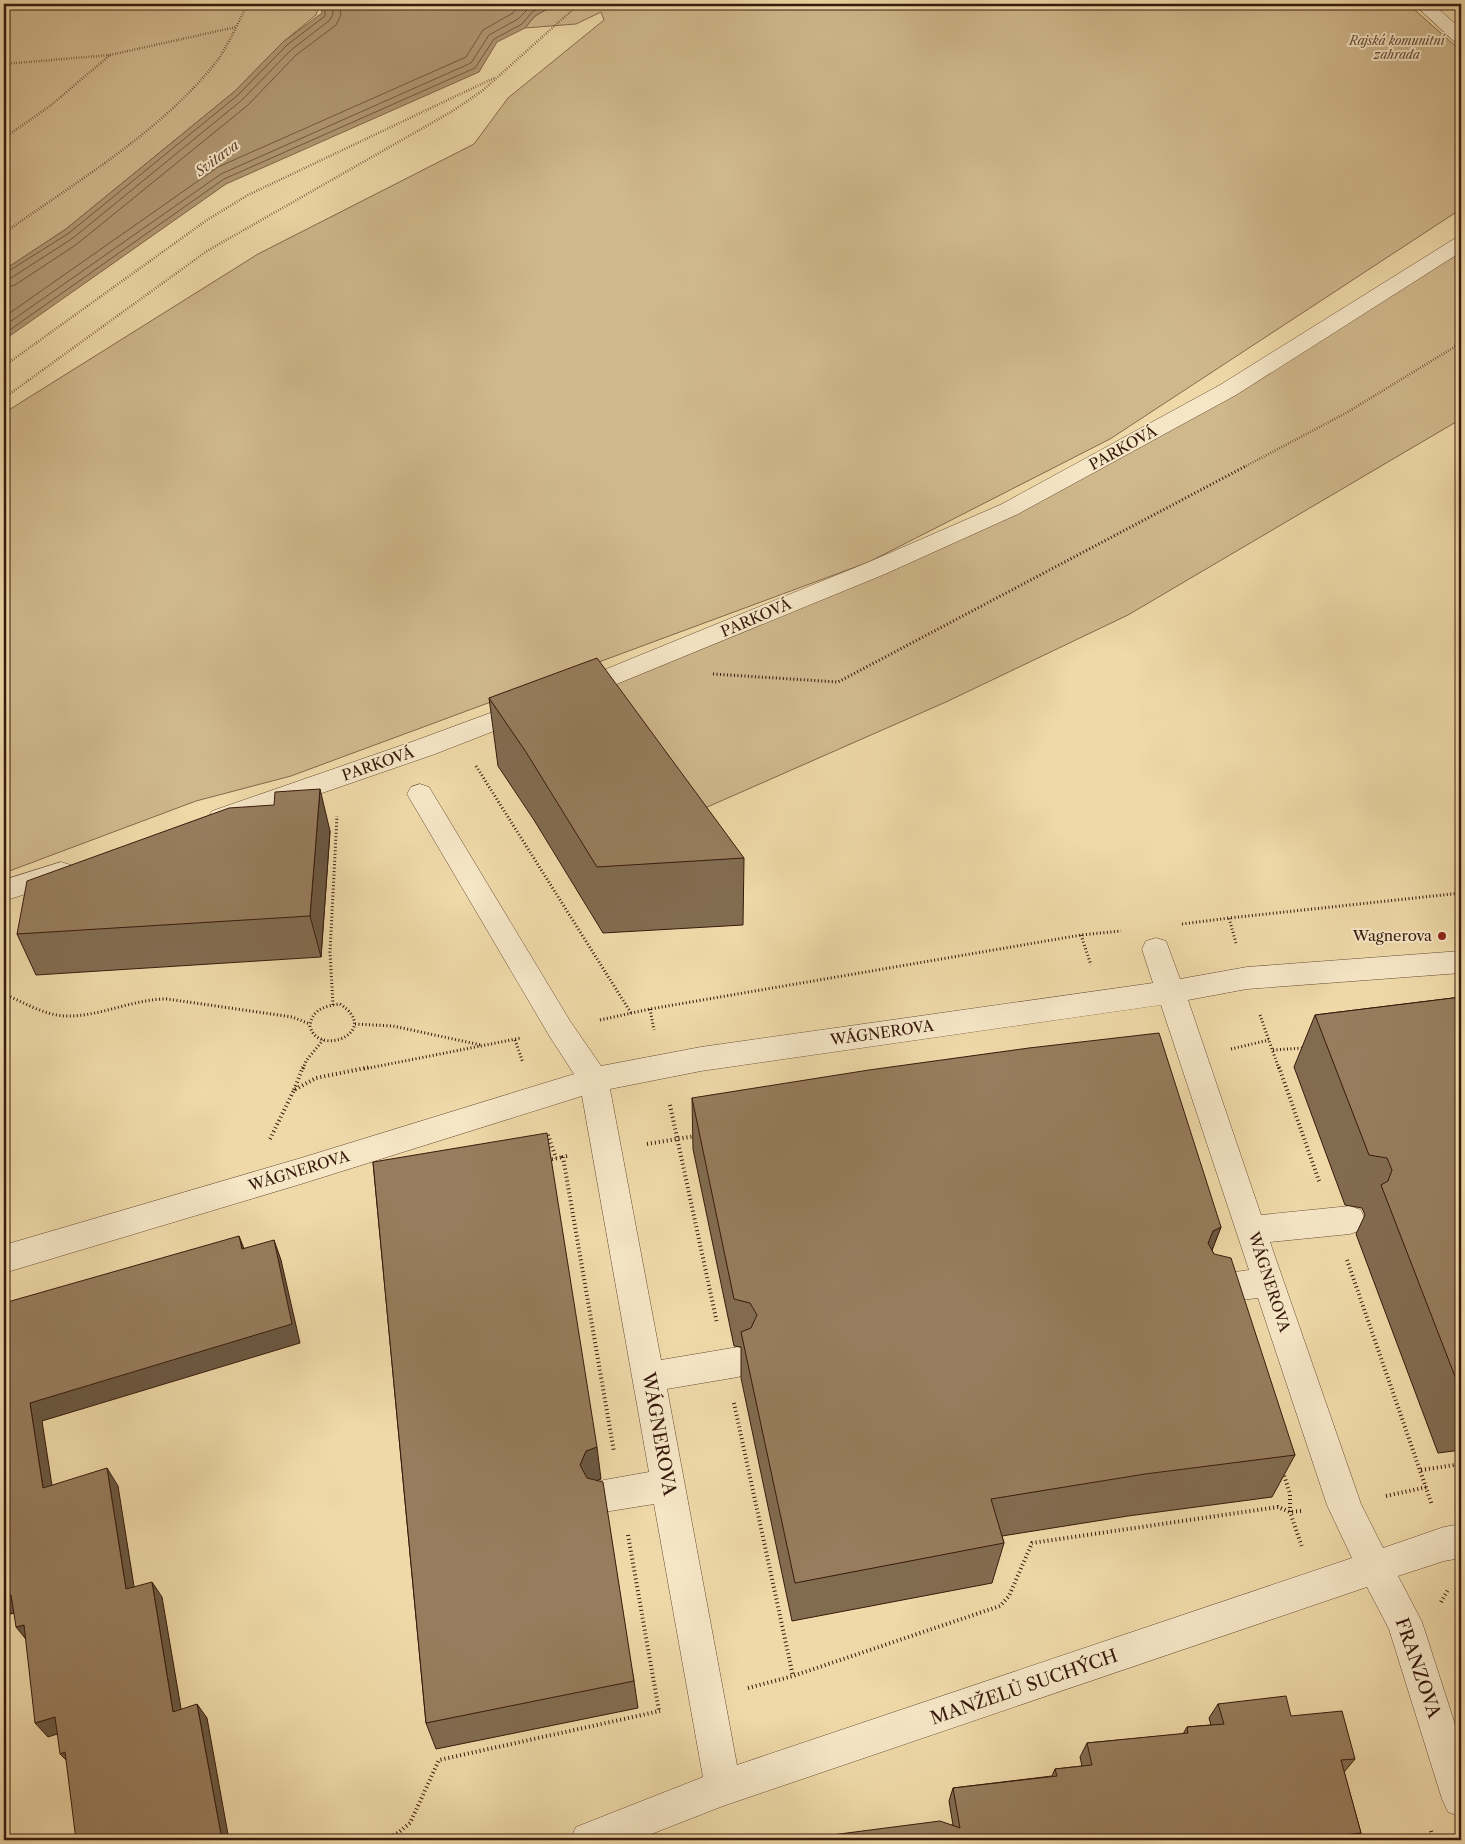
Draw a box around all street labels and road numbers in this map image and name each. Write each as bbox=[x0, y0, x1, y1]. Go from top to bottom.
street label: PARKOVÁ bbox=[1085, 421, 1161, 474]
street label: PARKOVÁ bbox=[718, 594, 795, 641]
street label: PARKOVÁ bbox=[339, 742, 417, 785]
street label: WÁGNEROVA bbox=[828, 1016, 936, 1049]
street label: WÁGNEROVA bbox=[245, 1146, 352, 1195]
street label: WÁGNEROVA bbox=[1244, 1228, 1295, 1335]
street label: WÁGNEROVA bbox=[637, 1369, 682, 1498]
street label: FRANZOVA bbox=[1391, 1615, 1446, 1722]
street label: MANŽELŮ SUCHÝCH bbox=[927, 1643, 1120, 1729]

